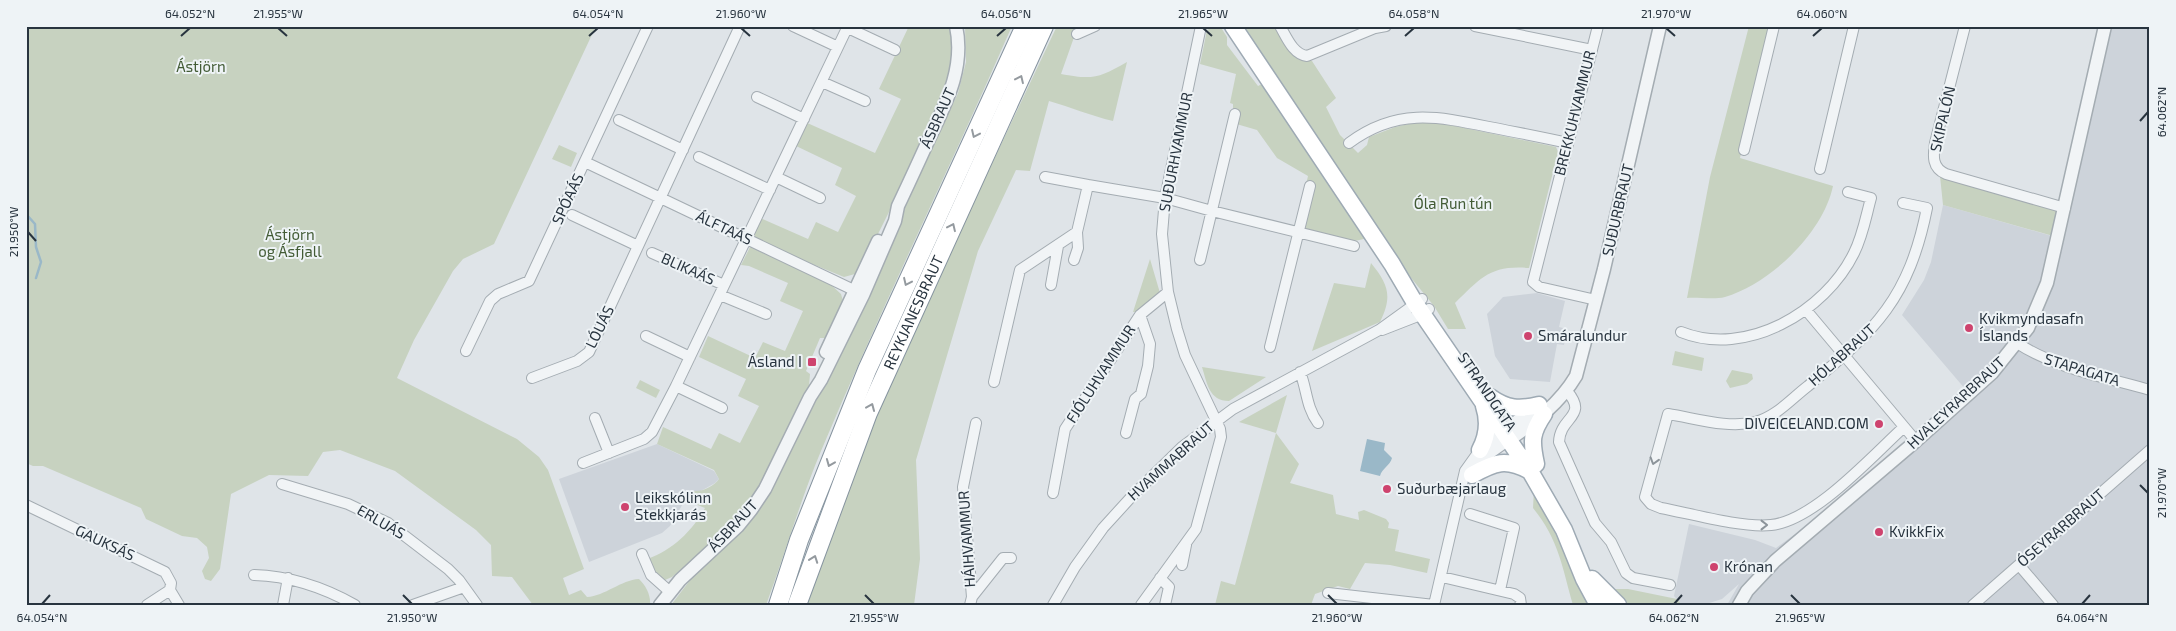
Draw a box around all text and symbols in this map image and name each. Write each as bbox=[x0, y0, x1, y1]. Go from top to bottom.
text: 64.052°N bbox=[165, 6, 215, 20]
text: 21.955°W bbox=[253, 6, 303, 20]
text: 64.054°N bbox=[573, 6, 623, 20]
text: 21.960°W bbox=[716, 6, 766, 20]
text: 64.056°N bbox=[981, 6, 1031, 20]
text: 21.965°W bbox=[1178, 6, 1228, 20]
text: 64.058°N bbox=[1389, 6, 1439, 20]
text: 21.970°W bbox=[1641, 6, 1691, 20]
text: 64.060°N bbox=[1796, 6, 1848, 20]
street label: BREKKUHVAMMUR bbox=[1550, 48, 1598, 177]
park label: Ástjörn bbox=[176, 57, 226, 76]
one-way arrow bbox=[1014, 75, 1025, 84]
street label: ÁSBRAUT bbox=[916, 84, 958, 151]
street label: SKIPALÓN bbox=[1926, 84, 1958, 153]
text: 64.062°N bbox=[2154, 87, 2168, 137]
street label: SUÐURHVAMMUR bbox=[1155, 91, 1195, 213]
one-way arrow bbox=[971, 129, 981, 138]
street label: SUÐURBRAUT bbox=[1598, 162, 1636, 258]
street label: SPÓAÁS bbox=[547, 170, 587, 227]
park label: Óla Run tún bbox=[1414, 194, 1492, 212]
street label: ÁLFTAÁS bbox=[693, 206, 755, 248]
text: 21.950°W bbox=[6, 207, 20, 257]
one-way arrow bbox=[946, 223, 957, 232]
park label: Ástjörn og Ásfjall bbox=[258, 225, 322, 261]
street label: BLIKAÁS bbox=[659, 248, 718, 288]
street label: REYKJANESBRAUT bbox=[879, 252, 947, 372]
one-way arrow bbox=[903, 277, 914, 286]
street label: LÓUÁS bbox=[581, 302, 617, 351]
place label: Kvikmyndasafn Íslands bbox=[1979, 309, 2084, 344]
street label: HÓLABRAUT bbox=[1804, 319, 1879, 389]
street label: FJÓLUHVAMMUR bbox=[1062, 321, 1139, 426]
marker: Kvikmyndasafn Íslands bbox=[1963, 322, 1975, 334]
place label: Smáralundur bbox=[1538, 326, 1627, 344]
marker: Smáralundur bbox=[1522, 330, 1534, 342]
street label: STRANDGATA bbox=[1455, 349, 1521, 435]
street label: STAPAGATA bbox=[2042, 349, 2123, 389]
place label: Ásland I bbox=[748, 352, 802, 370]
street label: HVALEYRARBRAUT bbox=[1903, 352, 2008, 452]
marker: Ásland I bbox=[806, 356, 818, 368]
one-way arrow bbox=[864, 403, 875, 412]
place label: DIVEICELAND.COM bbox=[1744, 414, 1869, 432]
street label: HVAMMABRAUT bbox=[1123, 417, 1217, 504]
marker: DIVEICELAND.COM bbox=[1873, 418, 1885, 430]
one-way arrow bbox=[1650, 456, 1660, 464]
one-way arrow bbox=[826, 458, 836, 467]
text: 21.970°W bbox=[2154, 468, 2168, 518]
place label: Suðurbæjarlaug bbox=[1397, 479, 1507, 498]
marker: Suðurbæjarlaug bbox=[1381, 483, 1393, 495]
street label: ÓSEYRARBRAUT bbox=[2013, 484, 2108, 570]
place label: Leikskólinn Stekkjarás bbox=[635, 488, 711, 524]
street label: HÁIHVAMMUR bbox=[954, 490, 978, 588]
street label: ÁSBRAUT bbox=[704, 495, 761, 555]
street label: ERLUÁS bbox=[354, 500, 409, 542]
marker: Leikskólinn Stekkjarás bbox=[619, 501, 631, 513]
street label: GAUKSÁS bbox=[73, 520, 138, 564]
one-way arrow bbox=[1760, 520, 1768, 530]
place label: KvikkFix bbox=[1889, 522, 1944, 540]
marker: KvikkFix bbox=[1873, 526, 1885, 538]
one-way arrow bbox=[808, 555, 818, 564]
place label: Krónan bbox=[1724, 557, 1773, 575]
marker: Krónan bbox=[1708, 561, 1720, 573]
text: 64.054°N bbox=[17, 610, 67, 624]
text: 21.950°W bbox=[387, 610, 437, 624]
text: 21.955°W bbox=[849, 610, 899, 624]
text: 21.960°W bbox=[1312, 610, 1362, 624]
text: 64.062°N bbox=[1649, 610, 1699, 624]
text: 21.965°W bbox=[1775, 610, 1825, 624]
text: 64.064°N bbox=[2056, 610, 2108, 624]

